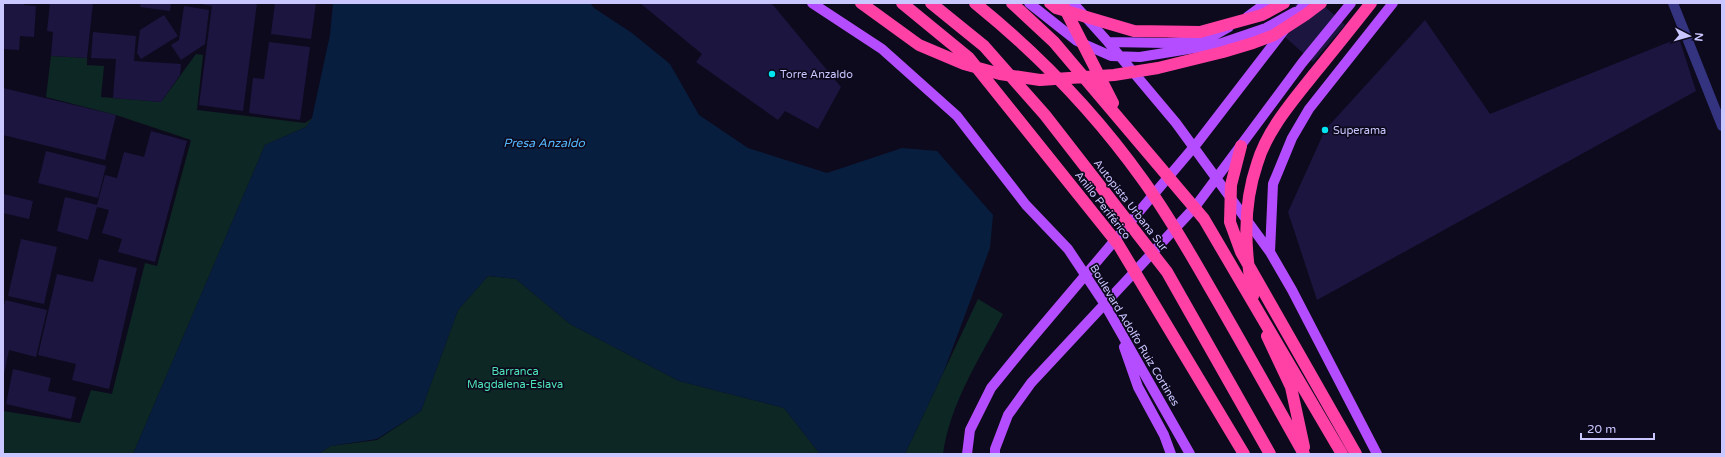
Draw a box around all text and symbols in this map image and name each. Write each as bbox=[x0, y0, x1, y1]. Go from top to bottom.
north arrow bbox=[1669, 16, 1709, 56]
text: N bbox=[1692, 32, 1705, 42]
place label: Torre Anzaldo bbox=[780, 68, 853, 81]
marker: Torre Anzaldo bbox=[767, 69, 777, 79]
place label: Superama bbox=[1333, 124, 1386, 137]
marker: Superama bbox=[1320, 125, 1330, 135]
water label: Presa Anzaldo bbox=[503, 136, 585, 150]
street label: Autopista Urbana Sur bbox=[1091, 157, 1171, 254]
street label: Anillo Periférico bbox=[1072, 169, 1133, 242]
street label: Boulevard Adolfo Ruiz Cortines bbox=[1087, 262, 1182, 408]
park label: Barranca Magdalena-Eslava bbox=[467, 365, 563, 391]
scale bar bbox=[1581, 415, 1654, 441]
text: 20 m bbox=[1587, 422, 1616, 436]

